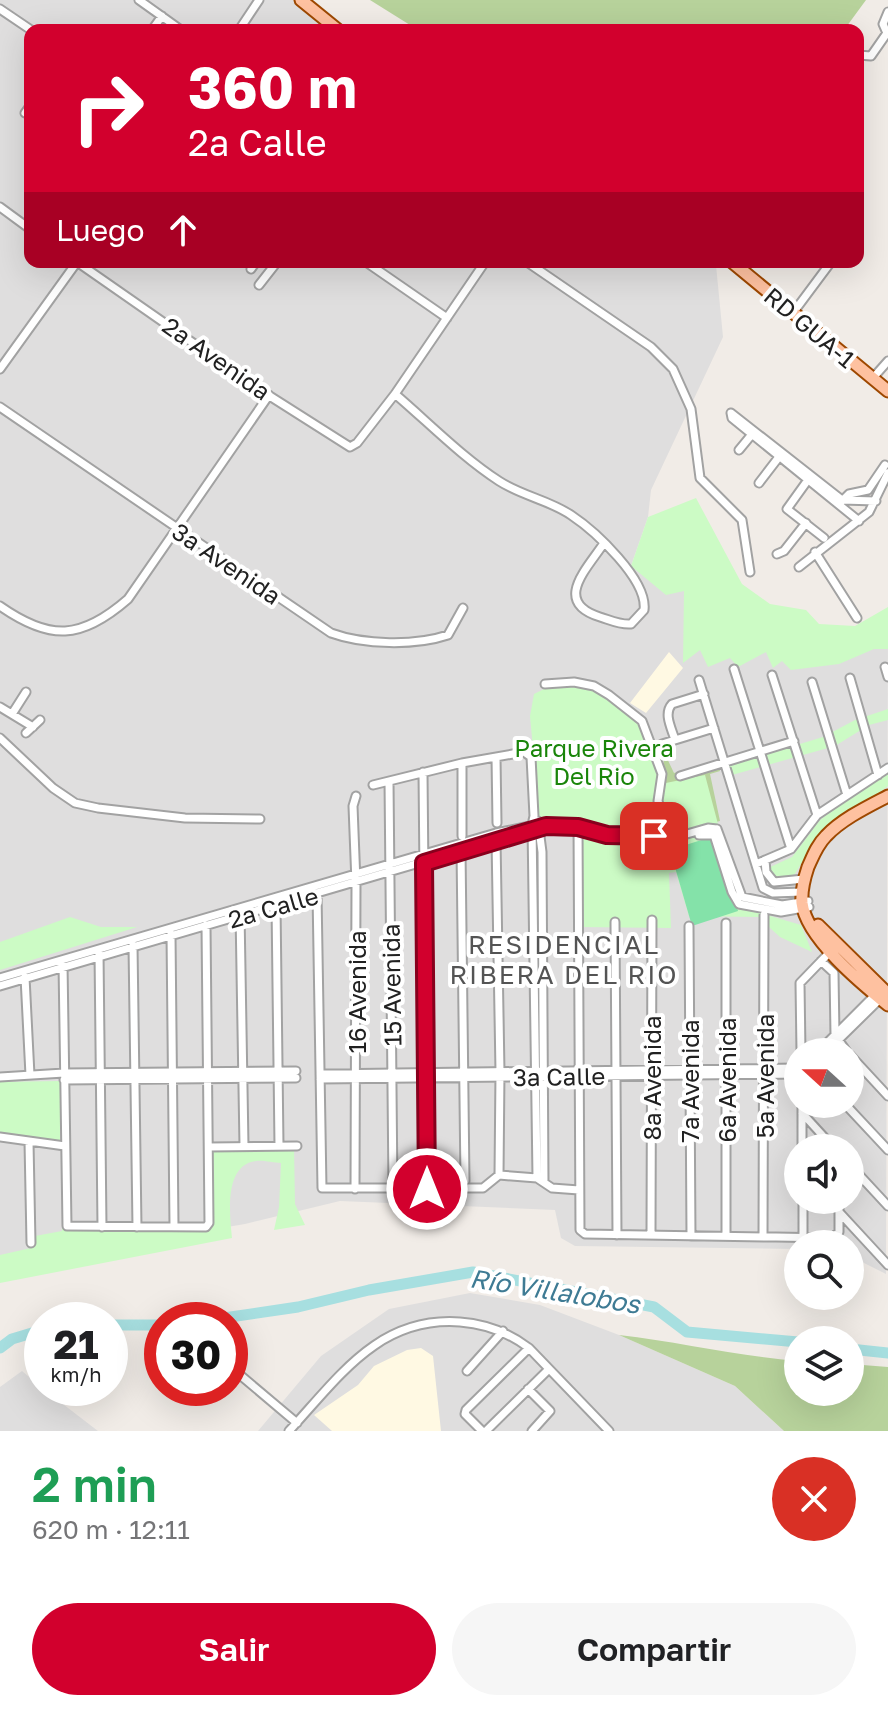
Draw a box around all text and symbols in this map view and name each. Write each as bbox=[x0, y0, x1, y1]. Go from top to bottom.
text: 360 m bbox=[188, 53, 357, 120]
icon: right bbox=[56, 56, 160, 160]
text: 2a Calle bbox=[188, 121, 327, 164]
icon: ahead bbox=[161, 208, 205, 252]
text: Luego bbox=[56, 212, 145, 248]
street label: RD GUA-1 bbox=[759, 281, 861, 373]
street label: 2a Avenida bbox=[158, 310, 276, 406]
street label: 3a Avenida bbox=[167, 516, 287, 610]
park label: Parque Rivera Del Rio bbox=[514, 733, 674, 790]
pin bbox=[620, 802, 688, 870]
icon: arrive bbox=[632, 814, 676, 858]
street label: 2a Calle bbox=[225, 880, 321, 934]
street label: 15 Avenida bbox=[375, 923, 407, 1047]
district label: RESIDENCIAL RIBERA DEL RIO bbox=[449, 929, 679, 990]
street label: 16 Avenida bbox=[342, 930, 371, 1054]
street label: 5a Avenida bbox=[750, 1014, 779, 1138]
street label: 8a Avenida bbox=[637, 1015, 666, 1141]
street label: 6a Avenida bbox=[712, 1017, 741, 1143]
street label: 7a Avenida bbox=[675, 1019, 704, 1143]
north arrow bbox=[784, 1038, 864, 1118]
map controls bbox=[784, 1038, 864, 1406]
street label: 3a Calle bbox=[512, 1061, 606, 1091]
button: sound bbox=[784, 1134, 864, 1214]
position arrow bbox=[385, 1147, 469, 1231]
button: search bbox=[784, 1230, 864, 1310]
water label: Río Villalobos bbox=[468, 1262, 643, 1320]
speed limit sign: 30 bbox=[144, 1302, 248, 1406]
text: 21 bbox=[54, 1320, 99, 1368]
button: layers bbox=[784, 1326, 864, 1406]
text: km/h bbox=[51, 1362, 101, 1386]
text: 2 min bbox=[32, 1455, 157, 1513]
button: close bbox=[772, 1457, 856, 1541]
text: 620 m · 12:11 bbox=[32, 1514, 190, 1545]
button: Salir bbox=[32, 1603, 436, 1695]
button: Compartir bbox=[452, 1603, 856, 1695]

